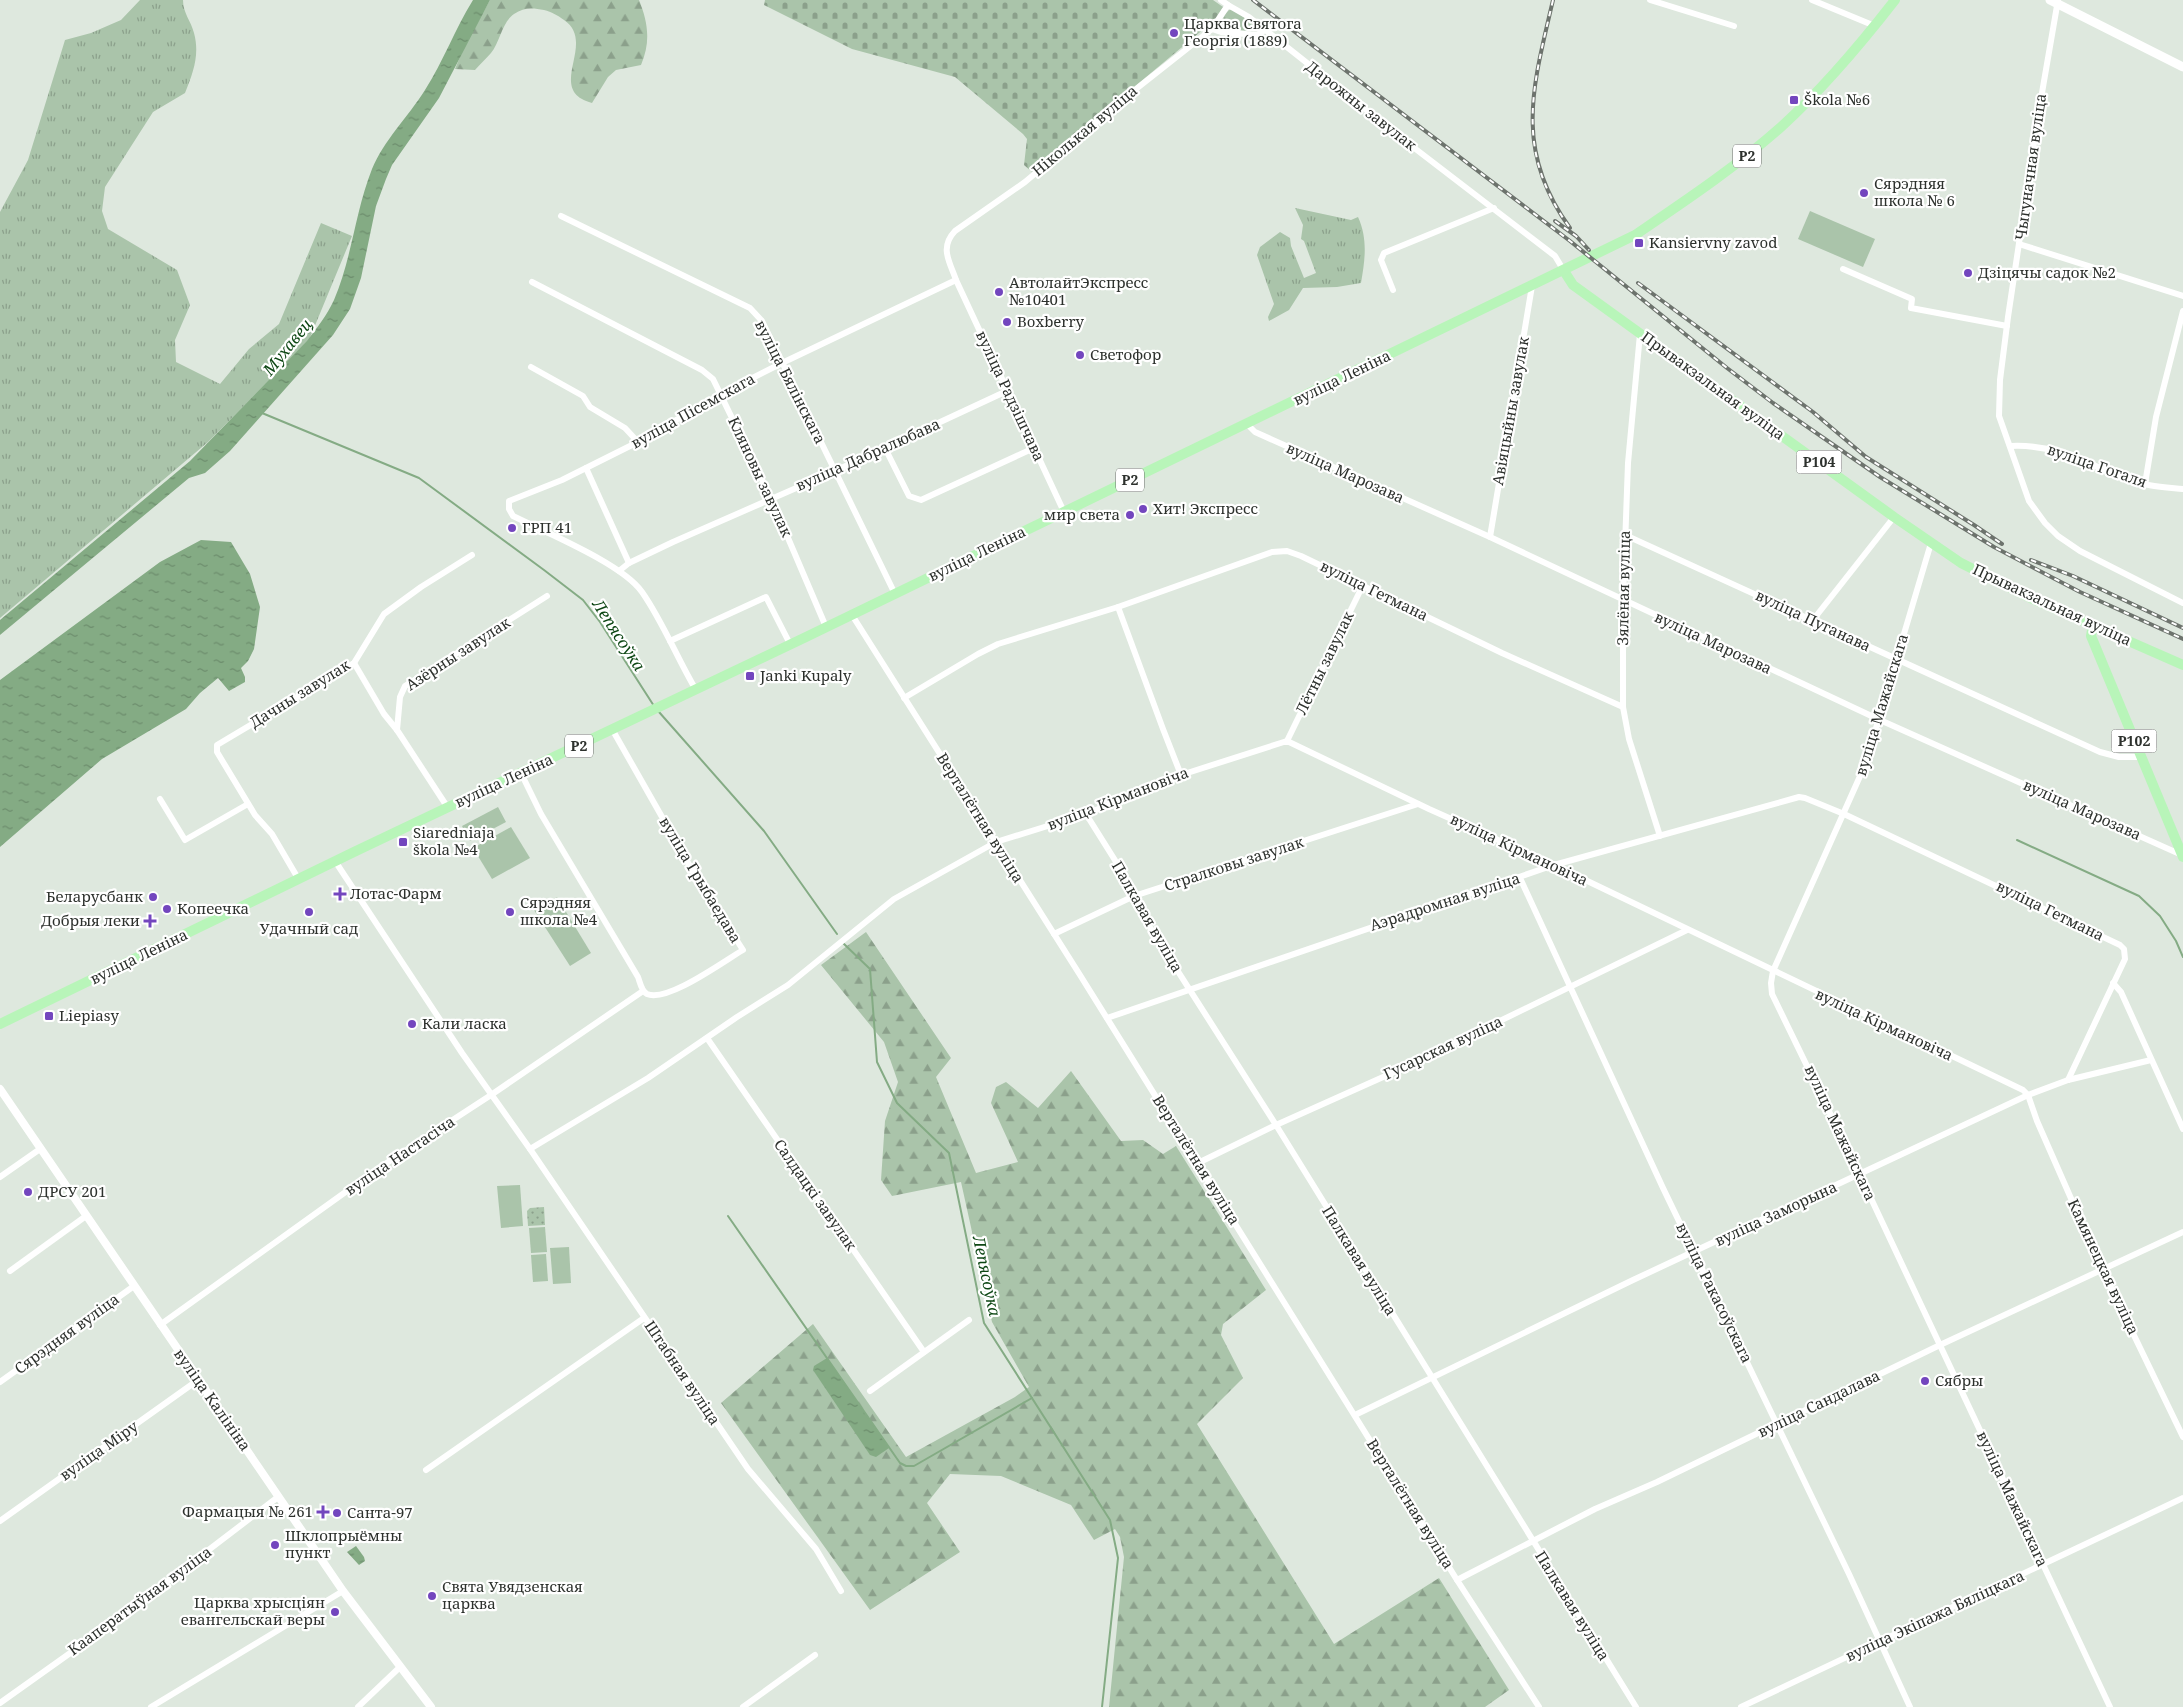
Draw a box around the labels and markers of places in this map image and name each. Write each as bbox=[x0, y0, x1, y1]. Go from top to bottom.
place label: Царква Святога Георгія (1889) bbox=[1184, 13, 1302, 50]
marker: Царква Святога Георгія (1889) bbox=[1168, 27, 1180, 39]
place label: Škola №6 bbox=[1804, 89, 1870, 109]
marker: Škola №6 bbox=[1788, 94, 1800, 106]
place label: Сярэдняя школа № 6 bbox=[1874, 173, 1955, 210]
marker: Сярэдняя школа № 6 bbox=[1858, 187, 1870, 199]
place label: Kansiervny zavod bbox=[1649, 232, 1777, 252]
marker: Kansiervny zavod bbox=[1633, 237, 1645, 249]
place label: Дзіцячы садок №2 bbox=[1978, 262, 2116, 282]
marker: Дзіцячы садок №2 bbox=[1962, 267, 1974, 279]
place label: АвтолайтЭкспресс №10401 bbox=[1009, 272, 1148, 309]
marker: АвтолайтЭкспресс №10401 bbox=[993, 286, 1005, 298]
place label: Boxberry bbox=[1017, 311, 1085, 331]
marker: Boxberry bbox=[1001, 316, 1013, 328]
place label: Светофор bbox=[1090, 344, 1161, 364]
marker: Светофор bbox=[1074, 349, 1086, 361]
place label: Хит! Экспресс bbox=[1153, 498, 1258, 518]
marker: Хит! Экспресс bbox=[1137, 503, 1149, 515]
place label: мир света bbox=[1044, 504, 1120, 524]
marker: мир света bbox=[1124, 509, 1136, 521]
place label: ГРП 41 bbox=[522, 517, 572, 537]
marker: ГРП 41 bbox=[506, 522, 518, 534]
place label: Janki Kupaly bbox=[759, 665, 852, 685]
marker: Janki Kupaly bbox=[744, 670, 756, 682]
place label: Siaredniaja škola №4 bbox=[413, 822, 495, 859]
marker: Siaredniaja škola №4 bbox=[397, 836, 409, 848]
place label: Лотас-Фарм bbox=[350, 883, 442, 903]
place label: Беларусбанк bbox=[46, 886, 143, 906]
marker: Лотас-Фарм bbox=[334, 888, 346, 900]
marker: Беларусбанк bbox=[147, 891, 159, 903]
place label: Сярэдняя школа №4 bbox=[520, 892, 598, 929]
place label: Копеечка bbox=[177, 898, 249, 918]
marker: Копеечка bbox=[161, 903, 173, 915]
marker: Удачный сад bbox=[303, 906, 315, 918]
marker: Сярэдняя школа №4 bbox=[504, 906, 516, 918]
place label: Добрыя леки bbox=[41, 910, 140, 930]
marker: Добрыя леки bbox=[144, 915, 156, 927]
place label: Удачный сад bbox=[260, 918, 358, 938]
place label: Liepiasy bbox=[59, 1005, 119, 1025]
marker: Liepiasy bbox=[43, 1010, 55, 1022]
place label: Кали ласка bbox=[422, 1013, 507, 1033]
marker: Кали ласка bbox=[406, 1018, 418, 1030]
place label: ДРСУ 201 bbox=[38, 1181, 106, 1201]
marker: ДРСУ 201 bbox=[22, 1186, 34, 1198]
place label: Сябры bbox=[1935, 1370, 1983, 1390]
marker: Сябры bbox=[1919, 1375, 1931, 1387]
place label: Фармацыя № 261 bbox=[182, 1501, 313, 1521]
place label: Санта-97 bbox=[347, 1502, 413, 1522]
marker: Фармацыя № 261 bbox=[317, 1506, 329, 1518]
marker: Санта-97 bbox=[331, 1507, 343, 1519]
place label: Шклопрыёмны пункт bbox=[285, 1525, 402, 1562]
marker: Шклопрыёмны пункт bbox=[269, 1539, 281, 1551]
place label: Свята Увядзенская царква bbox=[442, 1576, 583, 1613]
marker: Свята Увядзенская царква bbox=[426, 1590, 438, 1602]
place label: Царква хрысціян евангельскай веры bbox=[181, 1592, 325, 1629]
marker: Царква хрысціян евангельскай веры bbox=[329, 1606, 341, 1618]

